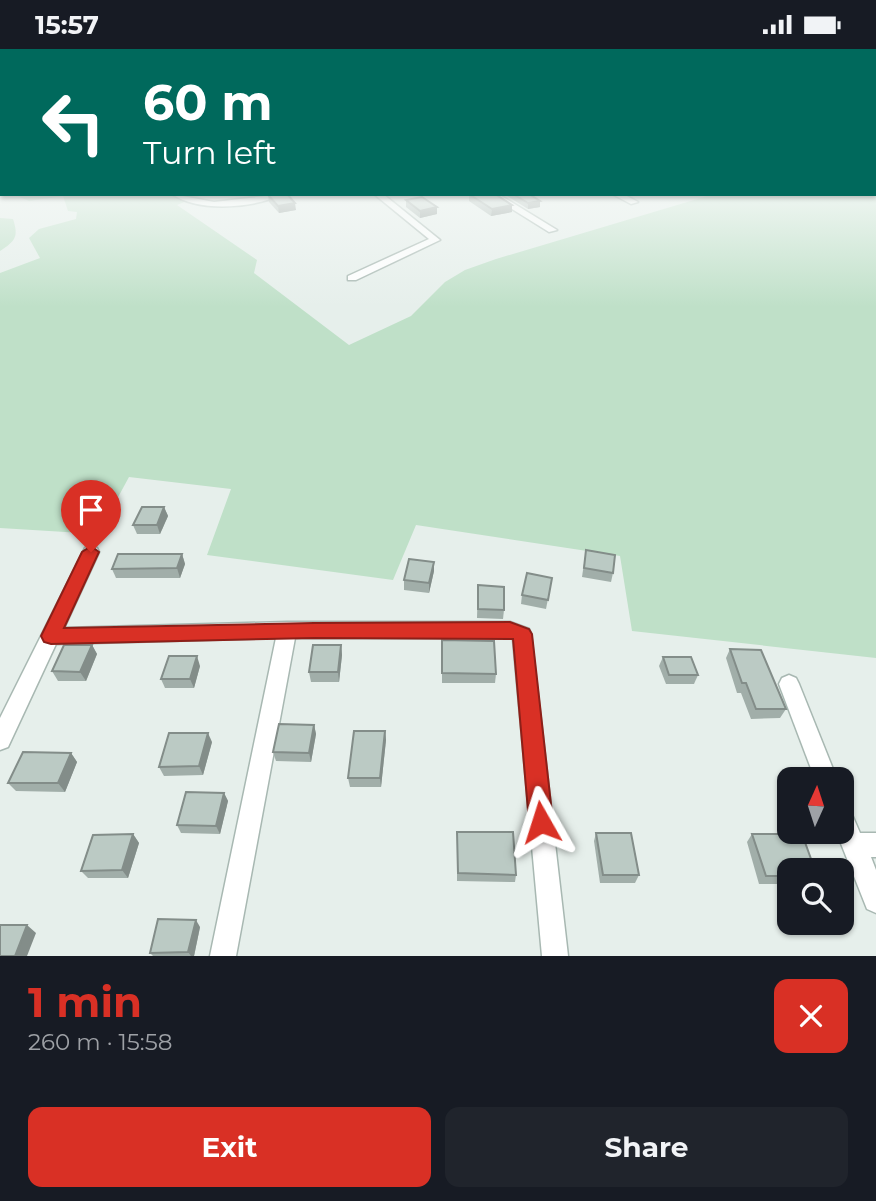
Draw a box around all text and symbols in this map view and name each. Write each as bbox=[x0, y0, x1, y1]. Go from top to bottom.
text: 15:57 bbox=[35, 9, 99, 41]
text: 60 m bbox=[143, 73, 273, 132]
icon: left bbox=[28, 77, 119, 168]
text: Turn left bbox=[143, 133, 277, 172]
pin bbox=[61, 480, 121, 552]
icon: arrive bbox=[72, 491, 110, 529]
north arrow bbox=[777, 767, 854, 843]
map controls bbox=[777, 767, 854, 935]
position arrow bbox=[504, 785, 578, 859]
button: search bbox=[777, 858, 854, 935]
text: 1 min bbox=[28, 976, 142, 1028]
button: close bbox=[774, 979, 848, 1053]
text: 260 m · 15:58 bbox=[28, 1028, 172, 1056]
button: Exit bbox=[28, 1107, 431, 1187]
button: Share bbox=[445, 1107, 848, 1187]

